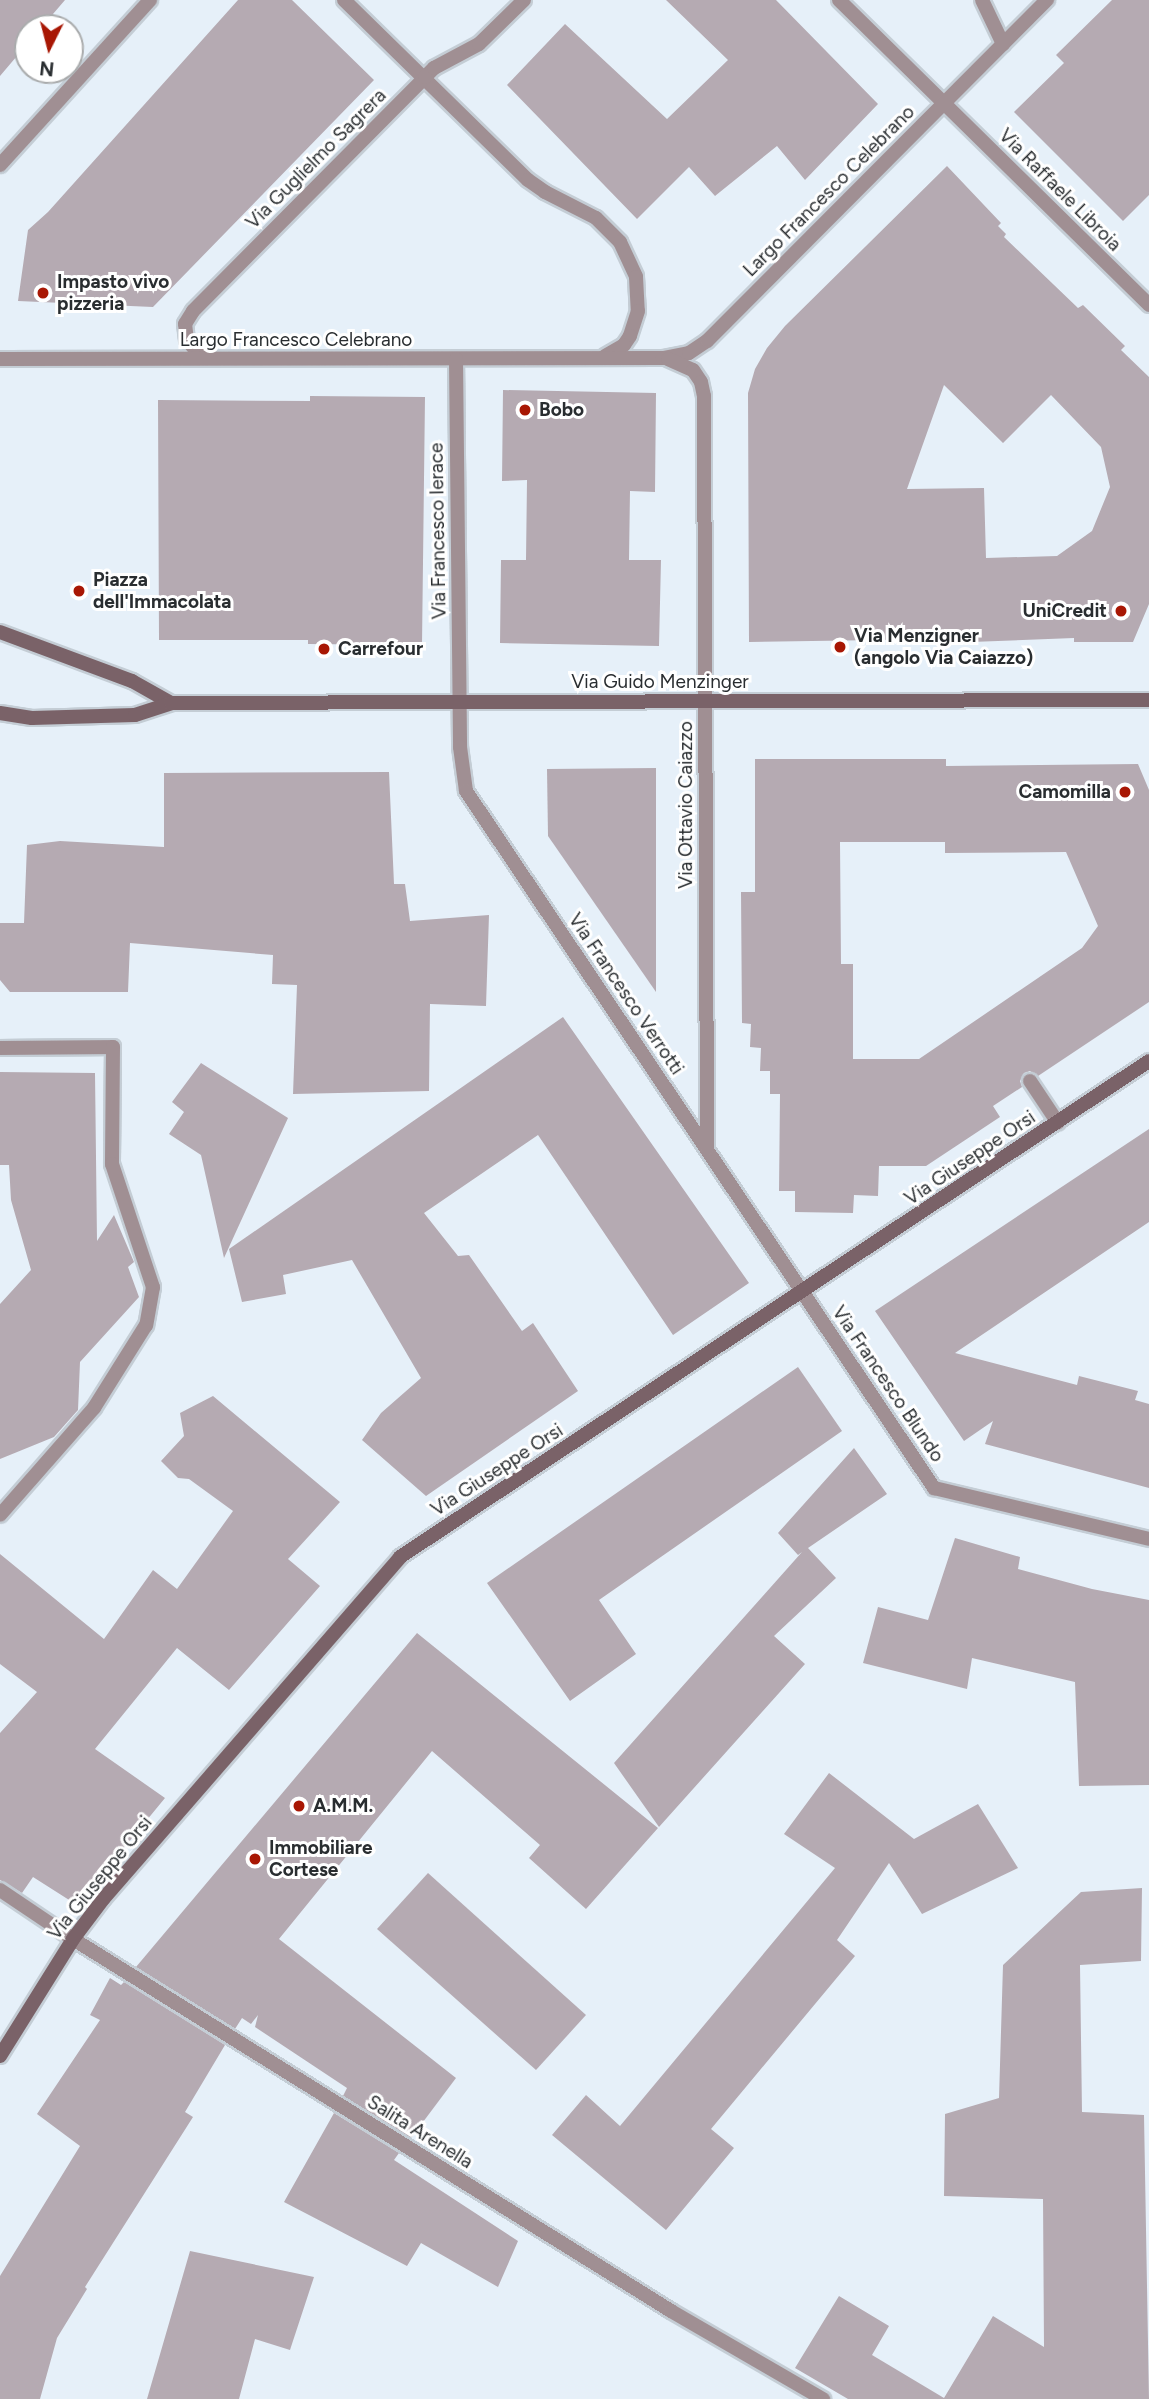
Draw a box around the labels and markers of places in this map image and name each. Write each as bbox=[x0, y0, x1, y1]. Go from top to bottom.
place label: Impasto vivo pizzeria bbox=[57, 271, 169, 315]
marker: Impasto vivo pizzeria bbox=[35, 285, 51, 301]
place label: Bobo bbox=[539, 399, 584, 421]
marker: Bobo bbox=[517, 402, 533, 418]
place label: Piazza dell'Immacolata bbox=[93, 569, 231, 613]
marker: Piazza dell'Immacolata bbox=[71, 583, 87, 599]
place label: UniCredit bbox=[1022, 600, 1107, 622]
marker: UniCredit bbox=[1113, 603, 1129, 619]
place label: Via Menzigner (angolo Via Caiazzo) bbox=[854, 625, 1033, 669]
place label: Carrefour bbox=[338, 638, 423, 660]
marker: Via Menzigner (angolo Via Caiazzo) bbox=[832, 639, 848, 655]
marker: Carrefour bbox=[316, 641, 332, 657]
place label: Camomilla bbox=[1018, 781, 1111, 803]
marker: Camomilla bbox=[1117, 784, 1133, 800]
place label: A.M.M. bbox=[313, 1795, 373, 1817]
marker: A.M.M. bbox=[291, 1798, 307, 1814]
place label: Immobiliare Cortese bbox=[269, 1837, 372, 1881]
marker: Immobiliare Cortese bbox=[247, 1851, 263, 1867]

